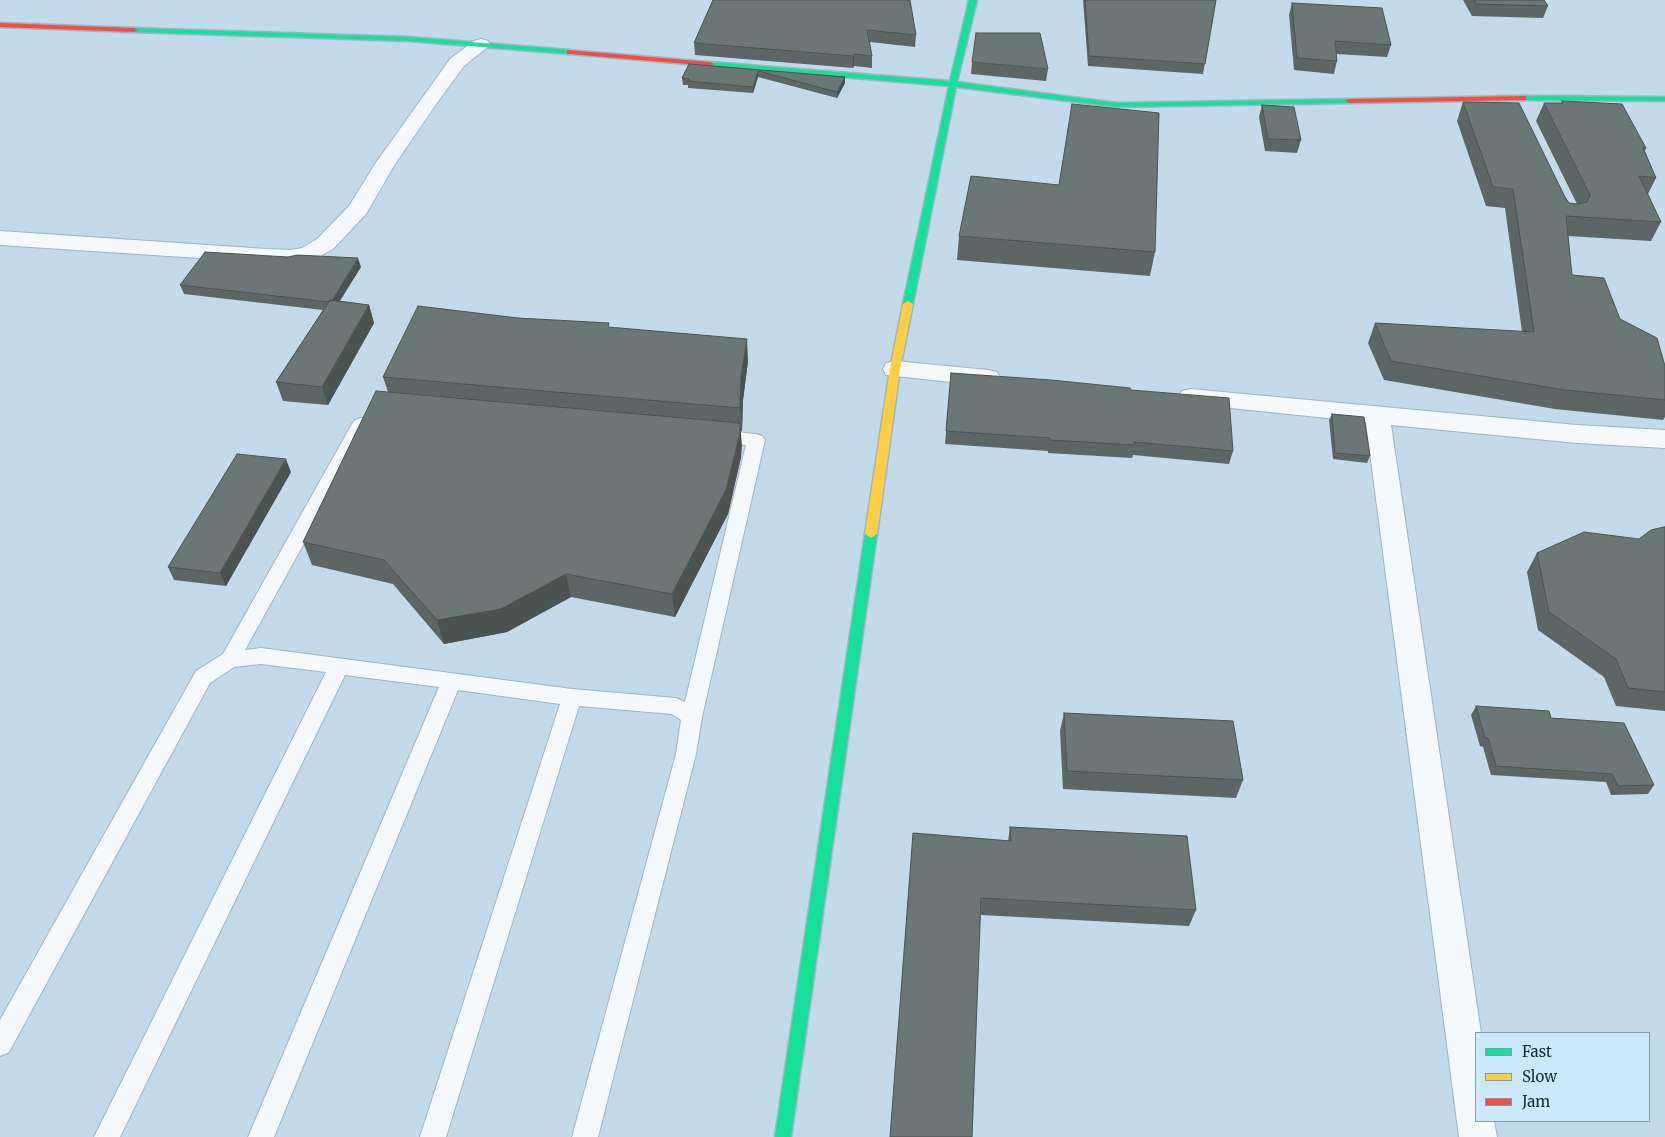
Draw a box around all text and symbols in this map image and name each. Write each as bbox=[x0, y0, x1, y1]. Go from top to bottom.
legend bbox=[1475, 1032, 1650, 1122]
text: Fast bbox=[1522, 1042, 1552, 1061]
text: Slow bbox=[1522, 1067, 1557, 1086]
text: Jam bbox=[1522, 1092, 1550, 1111]

